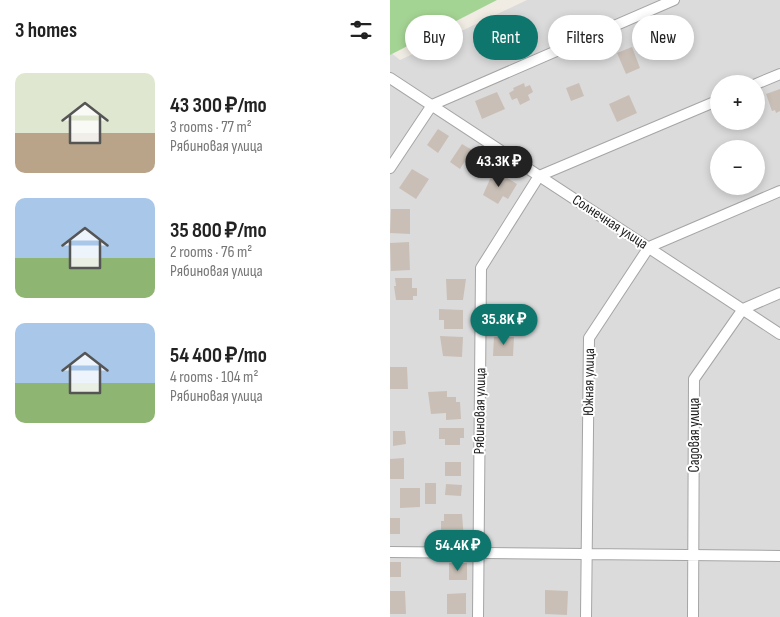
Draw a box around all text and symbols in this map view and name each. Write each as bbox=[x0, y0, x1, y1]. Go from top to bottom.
chip: Buy bbox=[405, 15, 463, 60]
chip: Rent bbox=[473, 15, 538, 60]
chip: Filters bbox=[548, 15, 622, 60]
chip: New bbox=[632, 15, 694, 60]
icon: filters bbox=[347, 16, 375, 44]
text: 3 homes bbox=[15, 18, 77, 43]
map controls bbox=[710, 75, 765, 195]
button: + bbox=[710, 75, 765, 130]
icon: home bbox=[55, 93, 115, 153]
text: 43 300 ₽/mo bbox=[170, 93, 267, 118]
text: 3 rooms · 77 m² bbox=[170, 118, 252, 137]
text: Рябиновая улица bbox=[170, 137, 263, 156]
button: − bbox=[710, 140, 765, 195]
pin: 43.3K ₽ bbox=[453, 146, 545, 188]
text: 43.3K ₽ bbox=[476, 152, 522, 171]
street label: Солнечная улица bbox=[569, 190, 652, 254]
icon: home bbox=[55, 218, 115, 278]
text: 35 800 ₽/mo bbox=[170, 218, 267, 243]
text: 2 rooms · 76 m² bbox=[170, 243, 252, 262]
text: Рябиновая улица bbox=[170, 262, 263, 281]
pin: 35.8K ₽ bbox=[458, 304, 550, 346]
text: 35.8K ₽ bbox=[481, 310, 527, 329]
icon: home bbox=[55, 343, 115, 403]
text: 54 400 ₽/mo bbox=[170, 343, 267, 368]
street label: Южная улица bbox=[579, 348, 599, 416]
street label: Рябиновая улица bbox=[470, 367, 490, 455]
text: 4 rooms · 104 m² bbox=[170, 368, 258, 387]
text: Рябиновая улица bbox=[170, 387, 263, 406]
street label: Садовая улица bbox=[685, 397, 704, 472]
pin: 54.4K ₽ bbox=[412, 530, 504, 572]
text: 54.4K ₽ bbox=[435, 536, 481, 555]

